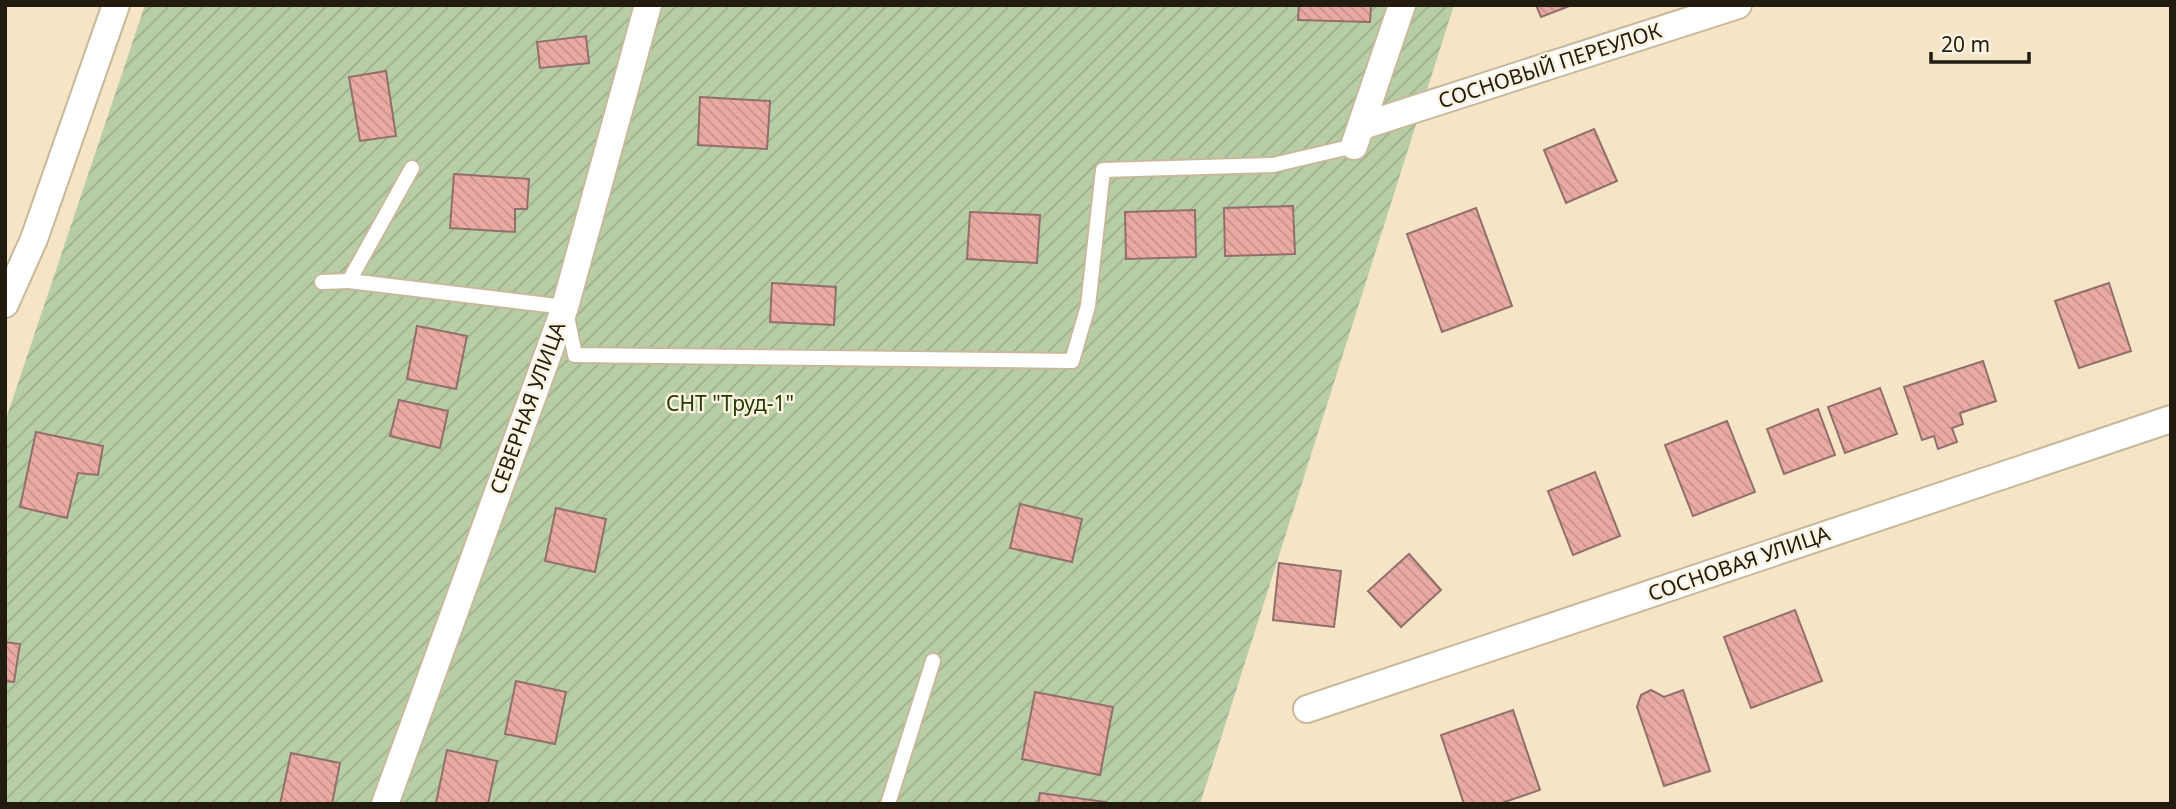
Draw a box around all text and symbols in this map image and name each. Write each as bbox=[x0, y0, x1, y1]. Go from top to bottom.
street label: СОСНОВЫЙ ПЕРЕУЛОК bbox=[1435, 16, 1665, 114]
scale bar bbox=[1931, 21, 2029, 65]
text: 20 m bbox=[1941, 30, 1990, 58]
street label: СЕВЕРНАЯ УЛИЦА bbox=[483, 317, 571, 498]
park label: СНТ "Труд-1" bbox=[666, 389, 794, 417]
street label: СОСНОВАЯ УЛИЦА bbox=[1644, 519, 1834, 607]

